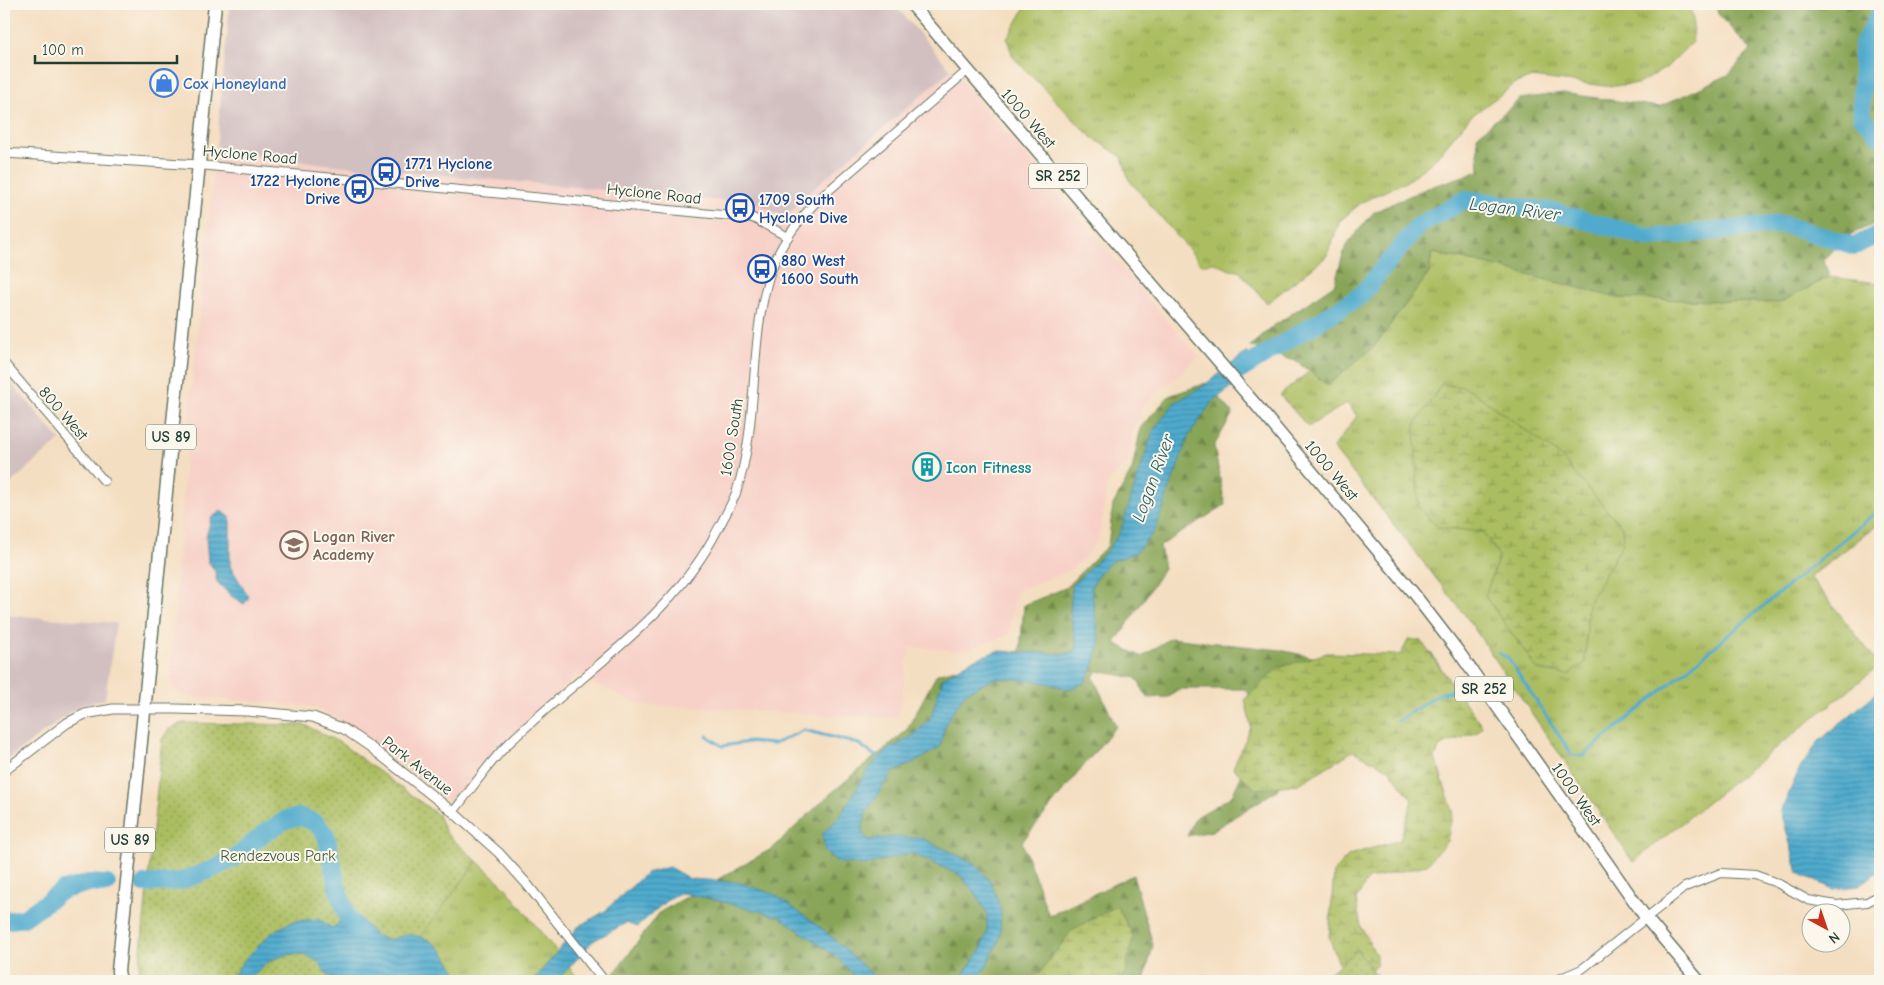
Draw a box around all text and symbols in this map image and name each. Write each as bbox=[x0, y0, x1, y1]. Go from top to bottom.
scale bar bbox=[35, 32, 178, 64]
text: 100 m bbox=[42, 41, 84, 59]
shop icon: Cox Honeyland bbox=[149, 68, 179, 98]
place label: Cox Honeyland bbox=[183, 75, 287, 93]
street label: 1000 West bbox=[998, 85, 1059, 152]
street label: Hyclone Road bbox=[202, 142, 298, 168]
place label: 1771 Hyclone Drive bbox=[405, 155, 492, 191]
bus stop icon: 1771 Hyclone Drive bbox=[371, 157, 401, 187]
road number: SR 252 bbox=[1029, 164, 1087, 188]
place label: 1722 Hyclone Drive bbox=[250, 172, 340, 208]
bus stop icon: 1722 Hyclone Drive bbox=[344, 174, 374, 204]
street label: Hyclone Road bbox=[606, 180, 702, 208]
place label: 1709 South Hyclone Dive bbox=[759, 191, 848, 227]
bus stop icon: 1709 South Hyclone Dive bbox=[725, 193, 755, 223]
water label: Logan River bbox=[1468, 193, 1563, 226]
place label: 880 West 1600 South bbox=[781, 252, 859, 288]
bus stop icon: 880 West 1600 South bbox=[747, 254, 777, 284]
street label: 800 West bbox=[35, 383, 92, 444]
street label: 1600 South bbox=[717, 397, 747, 477]
road number: US 89 bbox=[146, 424, 196, 450]
water label: Logan River bbox=[1128, 431, 1179, 525]
street label: 1000 West bbox=[1301, 437, 1362, 505]
building icon: Icon Fitness bbox=[912, 452, 942, 482]
place label: Icon Fitness bbox=[946, 459, 1031, 477]
place label: Logan River Academy bbox=[313, 528, 395, 564]
school or university icon: Logan River Academy bbox=[279, 530, 309, 560]
road number: SR 252 bbox=[1455, 676, 1513, 702]
street label: Park Avenue bbox=[378, 733, 456, 799]
street label: 1000 West bbox=[1548, 760, 1605, 830]
road number: US 89 bbox=[105, 828, 155, 852]
park label: Rendezvous Park bbox=[220, 847, 336, 865]
north arrow bbox=[1802, 902, 1852, 952]
text: N bbox=[1825, 928, 1843, 947]

